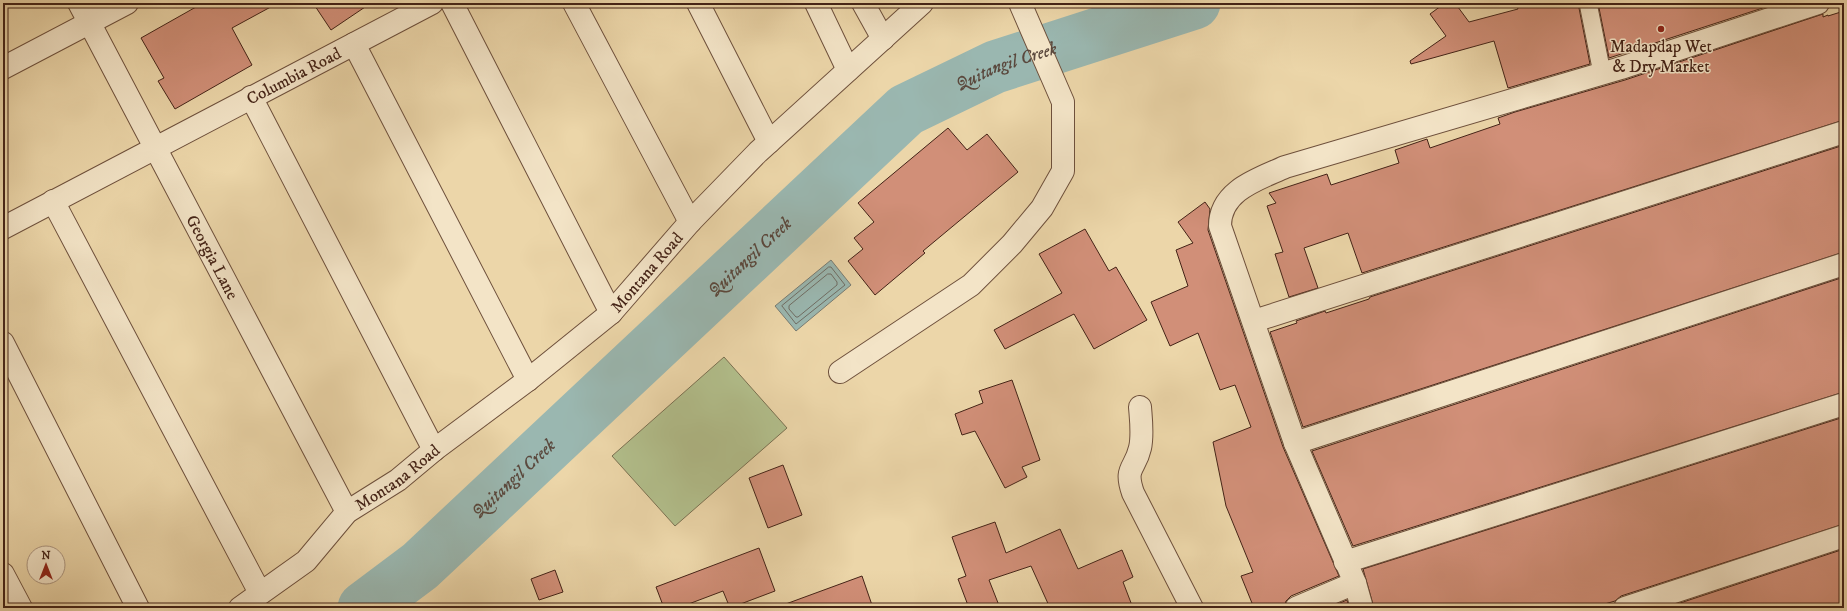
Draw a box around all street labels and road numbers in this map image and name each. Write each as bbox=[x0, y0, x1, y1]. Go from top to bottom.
street label: Columbia Road bbox=[243, 42, 346, 110]
street label: Georgia Lane bbox=[181, 211, 243, 303]
street label: Montana Road bbox=[606, 227, 689, 318]
street label: Montana Road bbox=[351, 439, 445, 516]

